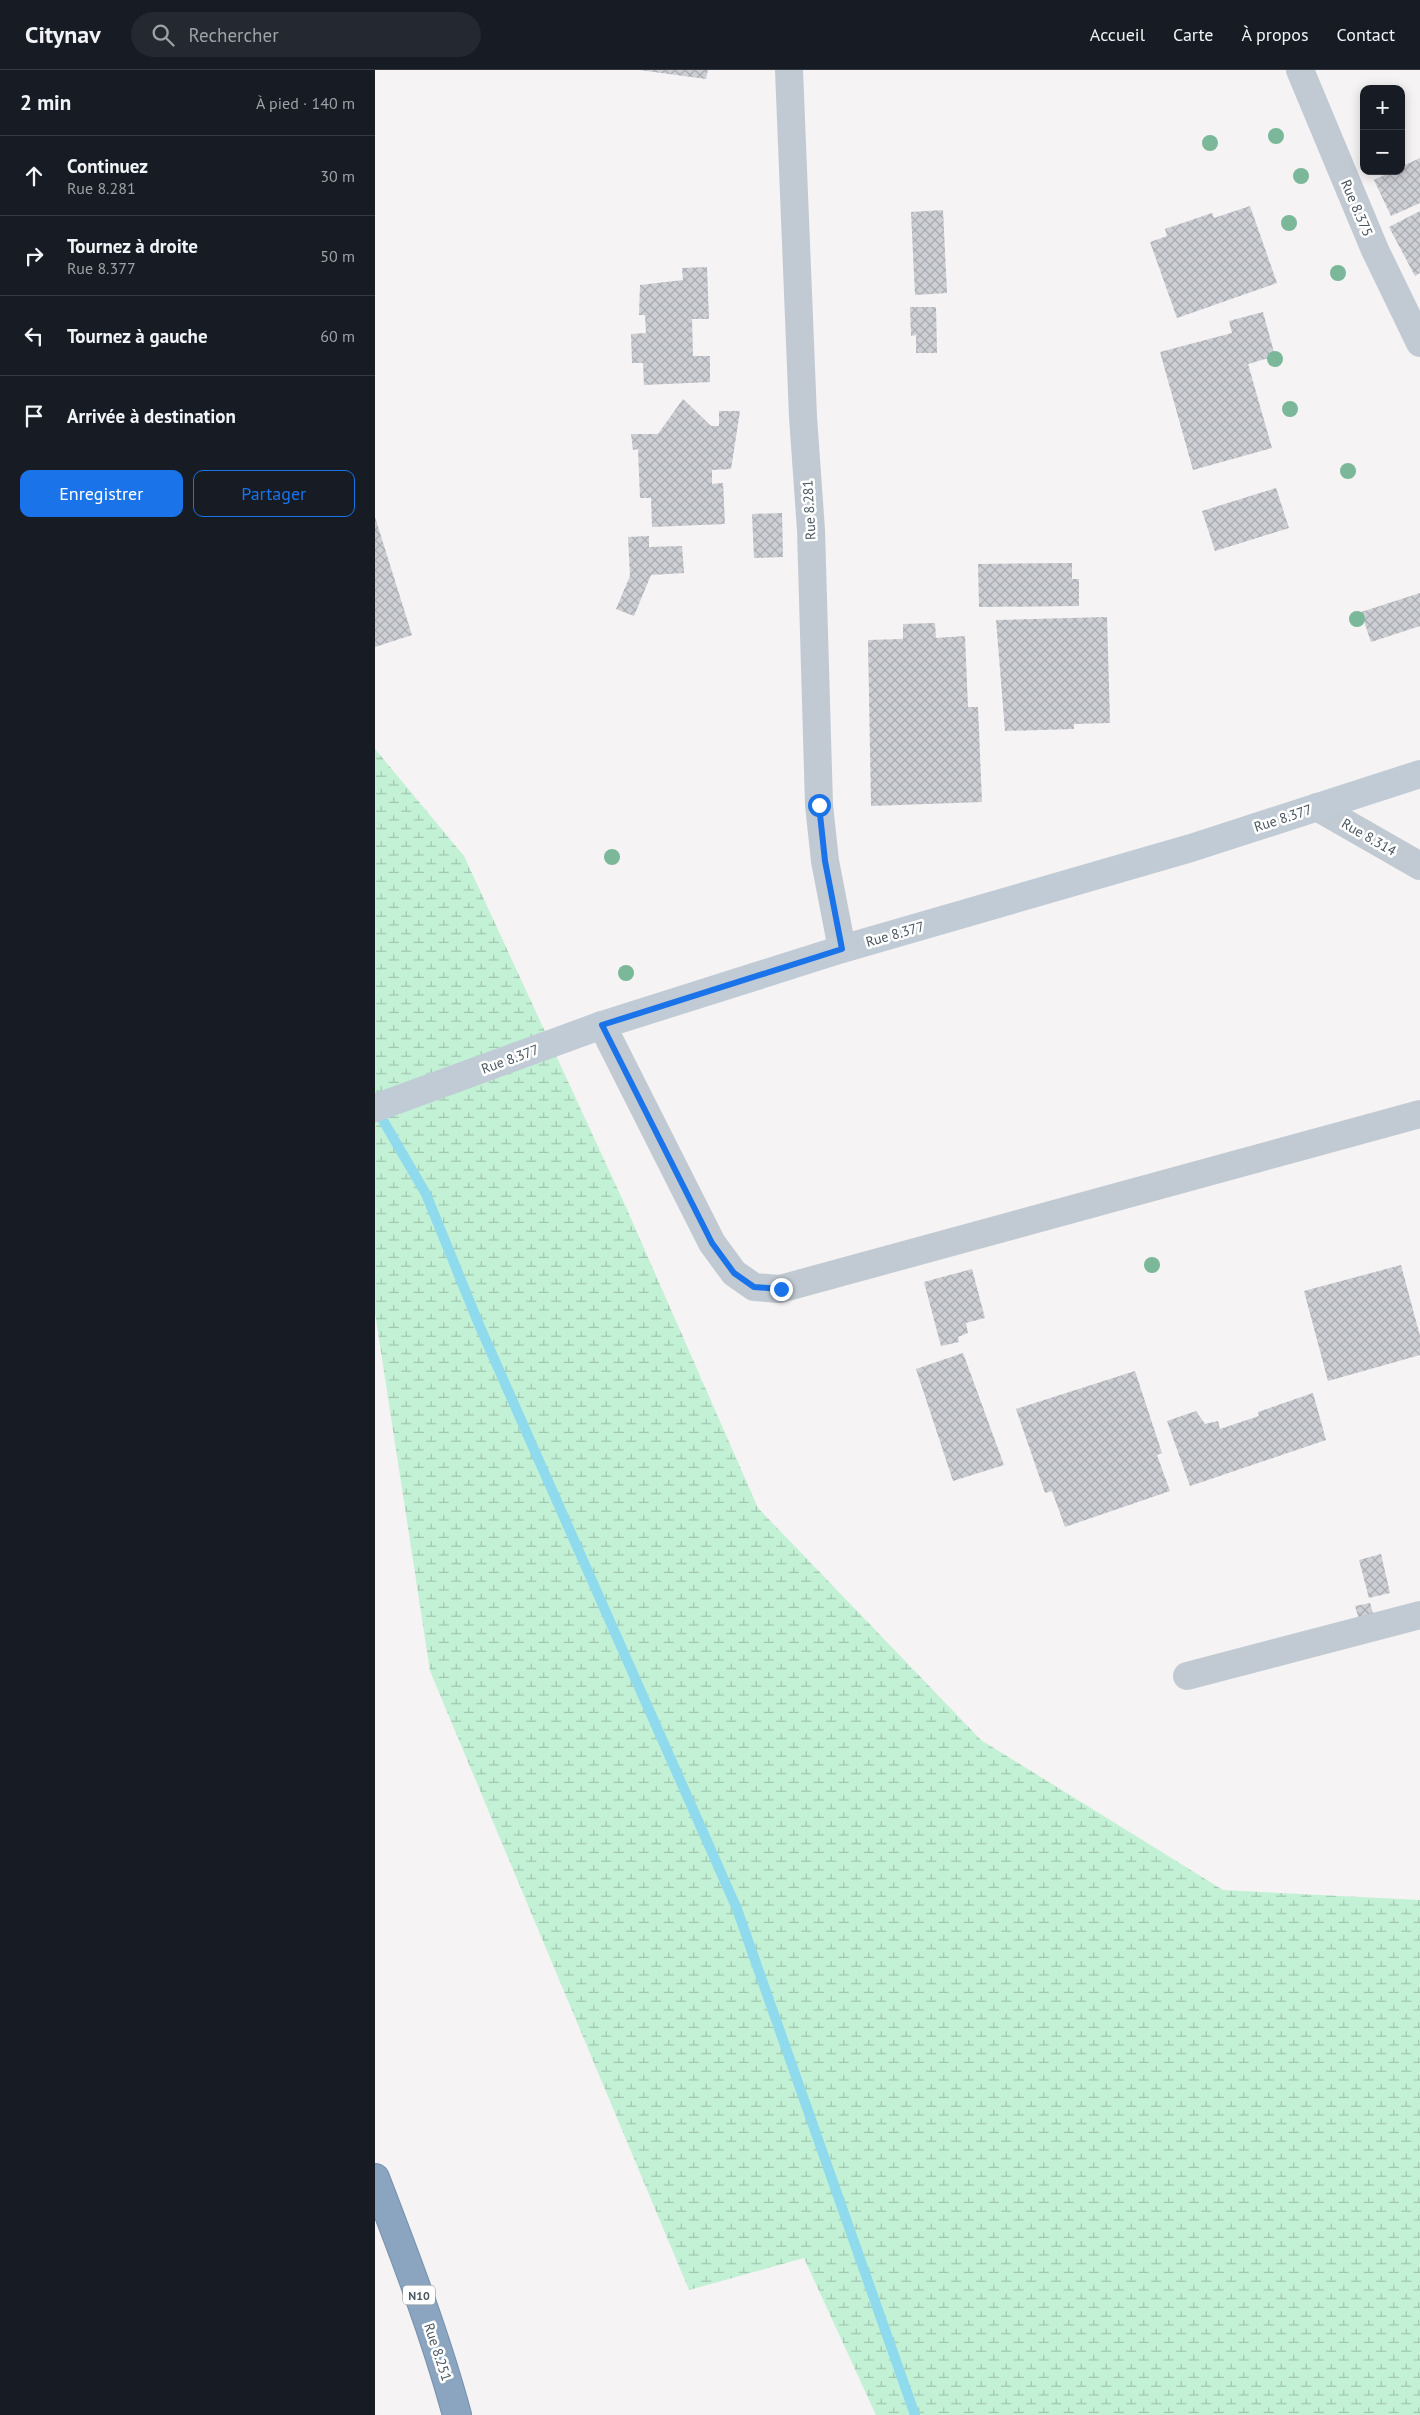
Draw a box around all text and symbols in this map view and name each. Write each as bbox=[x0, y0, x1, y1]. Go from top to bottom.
search box bbox=[131, 12, 481, 57]
text: Citynav bbox=[25, 19, 101, 50]
icon: search bbox=[149, 21, 177, 49]
text: Rechercher bbox=[189, 23, 279, 47]
text: Accueil bbox=[1090, 23, 1145, 46]
text: Carte bbox=[1173, 23, 1214, 46]
text: À propos bbox=[1242, 23, 1309, 46]
text: Contact bbox=[1337, 23, 1395, 46]
map controls bbox=[1360, 85, 1405, 175]
button: + bbox=[1360, 85, 1405, 130]
text: 2 min bbox=[20, 89, 71, 116]
text: À pied · 140 m bbox=[256, 93, 355, 113]
button: − bbox=[1360, 130, 1405, 175]
text: Continuez bbox=[67, 154, 148, 178]
icon: ahead bbox=[20, 162, 48, 190]
text: 30 m bbox=[320, 166, 355, 186]
street label: Rue 8.375 bbox=[1337, 177, 1377, 239]
text: Rue 8.281 bbox=[67, 178, 136, 198]
text: Tournez à droite bbox=[67, 234, 198, 258]
icon: right bbox=[20, 242, 48, 270]
text: 50 m bbox=[320, 246, 355, 266]
text: Rue 8.377 bbox=[67, 258, 136, 278]
icon: left bbox=[20, 322, 48, 350]
text: Tournez à gauche bbox=[67, 324, 208, 348]
text: 60 m bbox=[320, 326, 355, 346]
icon: arrive bbox=[20, 402, 48, 430]
text: Arrivée à destination bbox=[67, 404, 236, 428]
button: Enregistrer bbox=[20, 470, 183, 517]
button: Partager bbox=[193, 470, 355, 517]
street label: Rue 8.281 bbox=[798, 480, 820, 540]
route start bbox=[808, 794, 831, 817]
street label: Rue 8.377 bbox=[1252, 800, 1314, 836]
street label: Rue 8.314 bbox=[1338, 814, 1400, 860]
street label: Rue 8.377 bbox=[864, 917, 926, 951]
street label: Rue 8.377 bbox=[479, 1040, 541, 1078]
route end bbox=[770, 1278, 793, 1301]
road number: N10 bbox=[403, 2286, 435, 2304]
street label: Rue 8.251 bbox=[420, 2321, 456, 2383]

